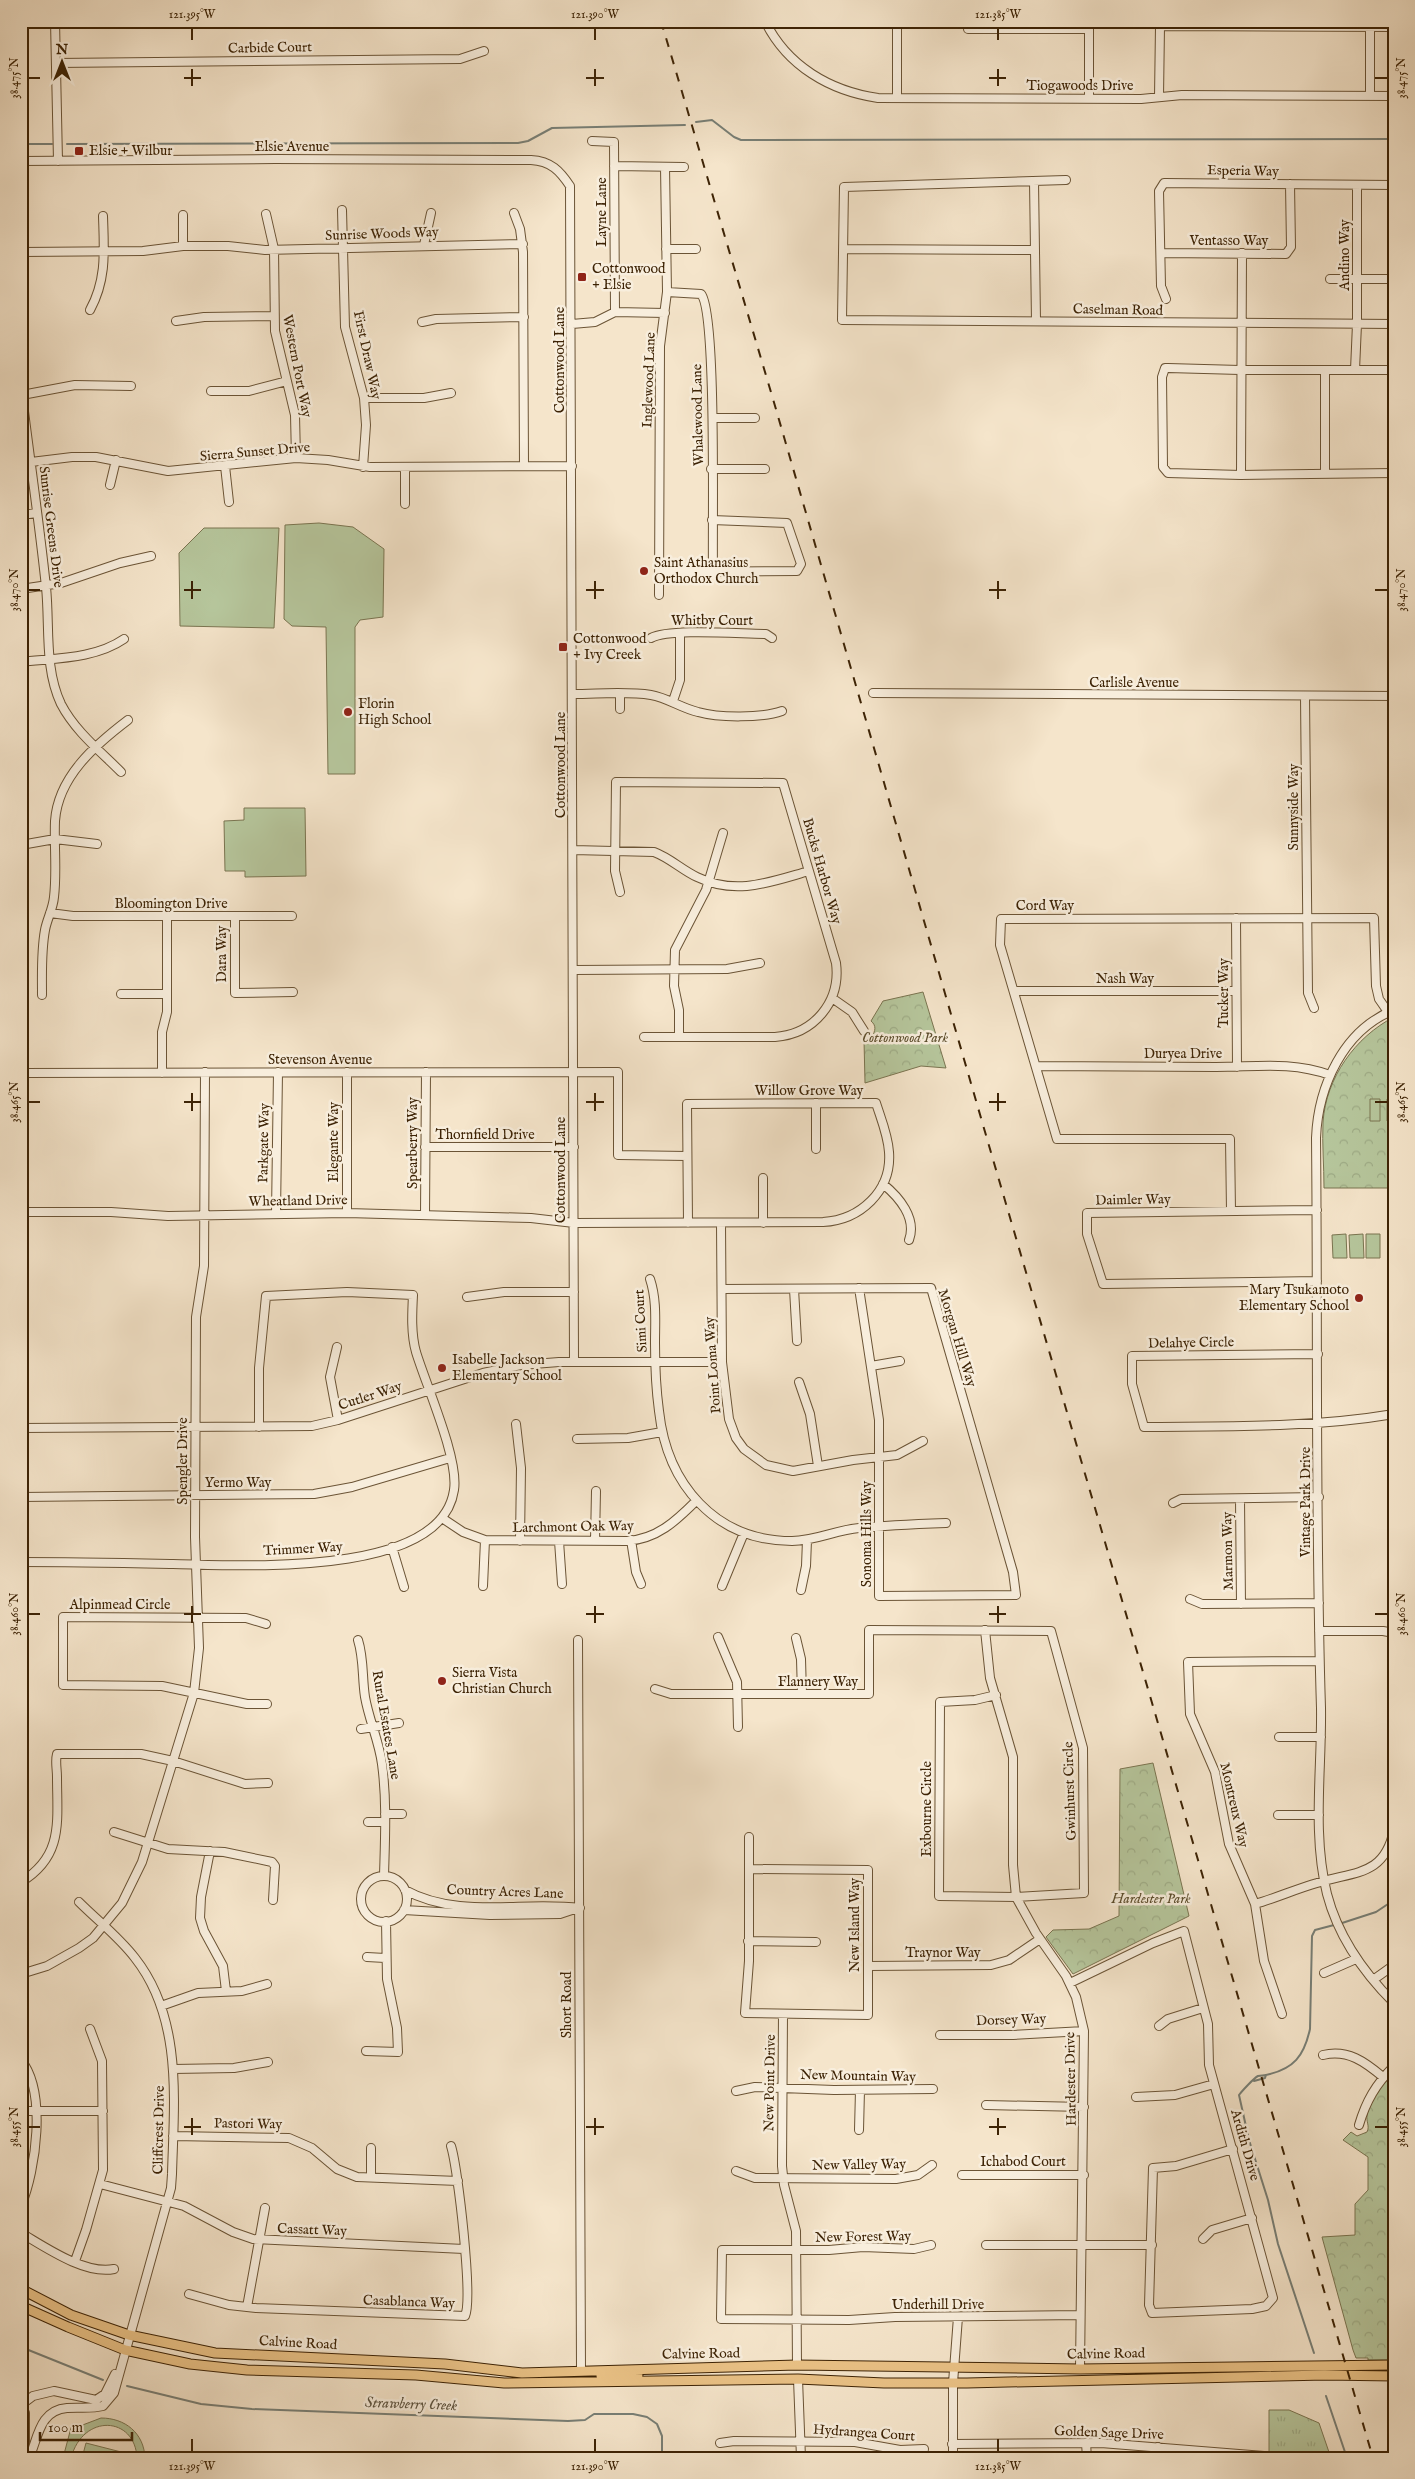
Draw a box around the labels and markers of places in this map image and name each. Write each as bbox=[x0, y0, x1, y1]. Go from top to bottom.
place label: Elsie + Wilbur bbox=[89, 142, 172, 160]
marker: Elsie + Wilbur bbox=[73, 145, 85, 157]
place label: Cottonwood + Elsie bbox=[592, 260, 666, 294]
marker: Cottonwood + Elsie bbox=[576, 271, 588, 283]
place label: Saint Athanasius Orthodox Church bbox=[654, 554, 759, 588]
marker: Saint Athanasius Orthodox Church bbox=[638, 565, 650, 577]
place label: Cottonwood + Ivy Creek bbox=[573, 630, 647, 664]
marker: Cottonwood + Ivy Creek bbox=[557, 641, 569, 653]
place label: Florin High School bbox=[358, 695, 431, 729]
marker: Florin High School bbox=[342, 706, 354, 718]
place label: Mary Tsukamoto Elementary School bbox=[1239, 1281, 1349, 1315]
marker: Mary Tsukamoto Elementary School bbox=[1353, 1292, 1365, 1304]
place label: Isabelle Jackson Elementary School bbox=[452, 1351, 562, 1385]
marker: Isabelle Jackson Elementary School bbox=[436, 1362, 448, 1374]
place label: Sierra Vista Christian Church bbox=[452, 1664, 552, 1698]
marker: Sierra Vista Christian Church bbox=[436, 1675, 448, 1687]

